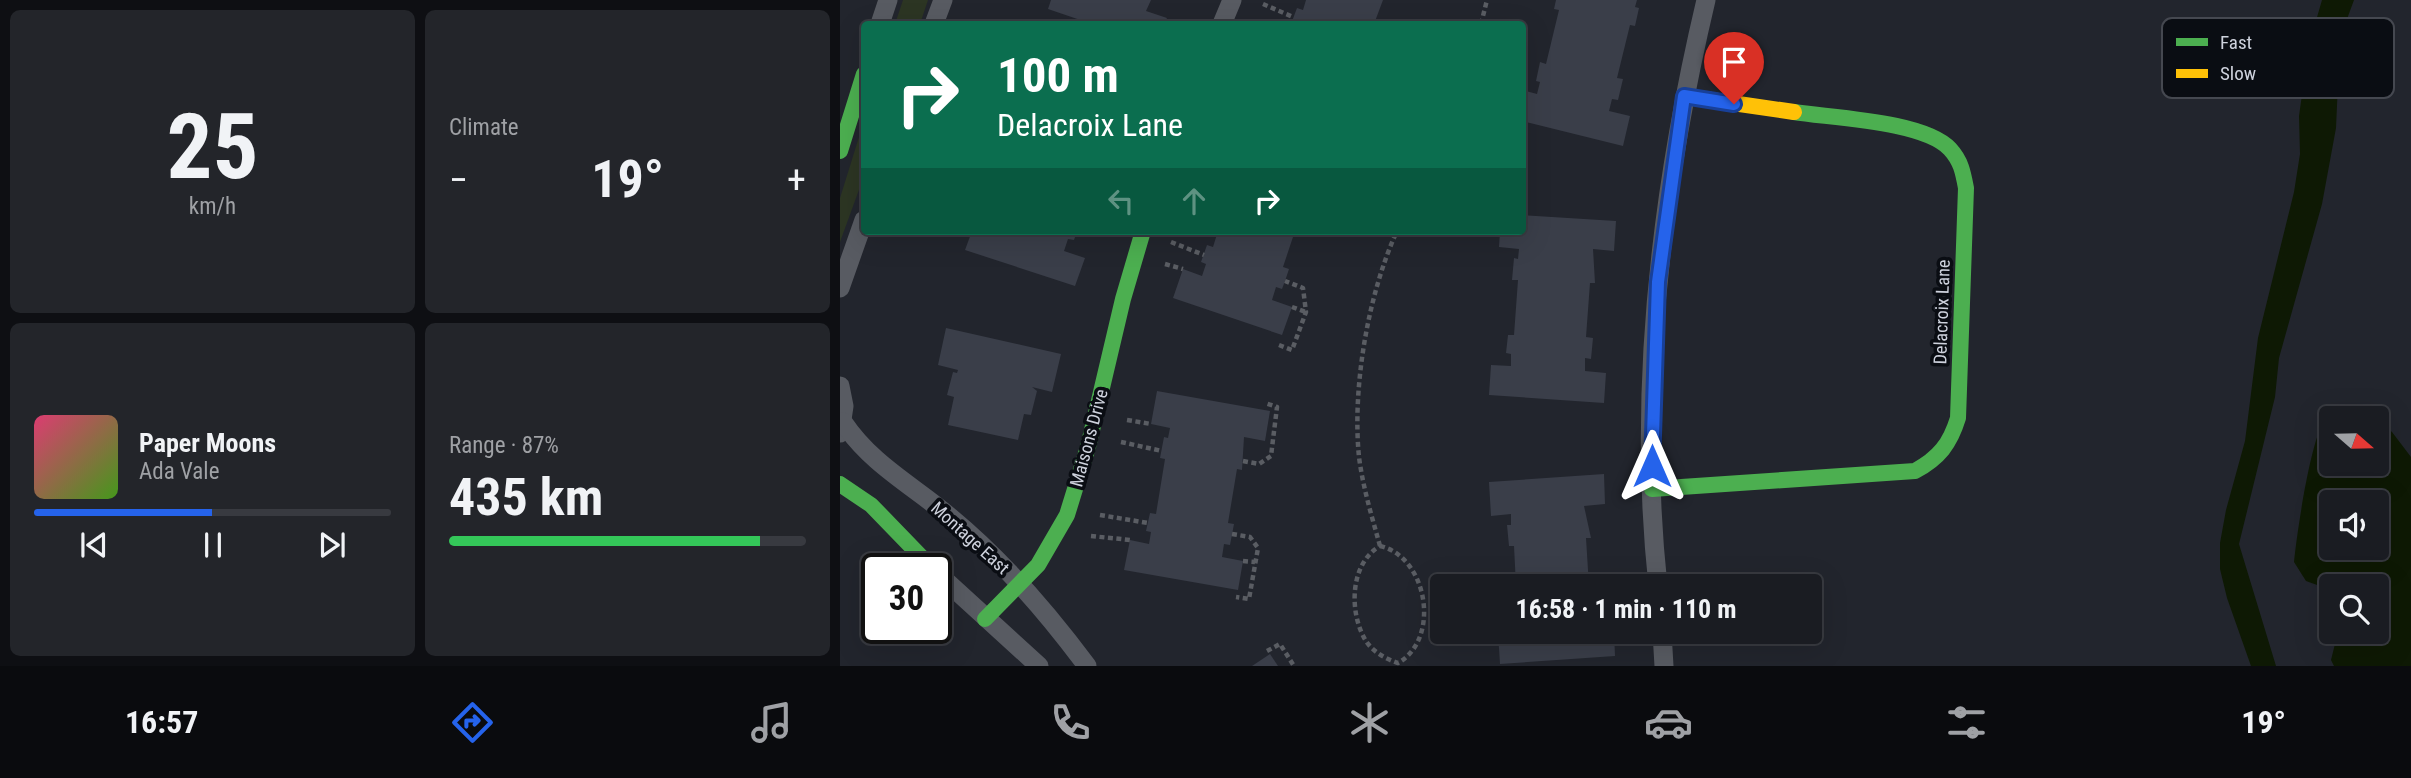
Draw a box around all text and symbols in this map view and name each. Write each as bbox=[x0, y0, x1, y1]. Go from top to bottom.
legend bbox=[2162, 18, 2394, 98]
text: Fast bbox=[2220, 31, 2252, 54]
pin bbox=[1704, 32, 1764, 104]
icon: arrive bbox=[1715, 43, 1753, 81]
text: 100 m bbox=[997, 47, 1119, 104]
icon: right bbox=[882, 49, 973, 140]
text: Slow bbox=[2220, 62, 2256, 85]
text: 25 bbox=[167, 94, 258, 200]
text: Delacroix Lane bbox=[997, 106, 1183, 144]
text: Climate bbox=[449, 114, 519, 141]
text: 19° bbox=[591, 149, 664, 210]
text: − bbox=[449, 158, 468, 202]
text: + bbox=[787, 158, 806, 202]
icon: left bbox=[1102, 182, 1140, 220]
icon: ahead bbox=[1175, 182, 1213, 220]
icon: right bbox=[1248, 182, 1286, 220]
text: km/h bbox=[189, 193, 236, 220]
street label: Delacroix Lane bbox=[1929, 259, 1954, 365]
street label: Maisons Drive bbox=[1065, 387, 1112, 489]
north arrow bbox=[2319, 406, 2389, 476]
map controls bbox=[2319, 406, 2389, 644]
text: Paper Moons bbox=[139, 428, 276, 458]
position arrow bbox=[1615, 429, 1689, 503]
text: Range · 87% bbox=[449, 432, 559, 459]
text: Ada Vale bbox=[139, 458, 219, 485]
text: 435 km bbox=[449, 467, 603, 528]
button: sound bbox=[2319, 490, 2389, 560]
street label: Montage East bbox=[927, 497, 1014, 578]
icon: previous bbox=[75, 526, 113, 564]
icon: pause bbox=[194, 526, 232, 564]
icon: next bbox=[313, 526, 351, 564]
speed limit sign: 30 bbox=[861, 553, 952, 644]
button: search bbox=[2319, 574, 2389, 644]
text: 16:58 · 1 min · 110 m bbox=[1516, 594, 1736, 624]
icon: directions bbox=[448, 698, 497, 747]
icon: music bbox=[747, 698, 796, 747]
icon: phone bbox=[1046, 698, 1095, 747]
icon: climate bbox=[1345, 698, 1394, 747]
icon: car bbox=[1644, 698, 1693, 747]
icon: filters bbox=[1942, 698, 1991, 747]
text: 16:57 bbox=[125, 703, 198, 741]
text: 19° bbox=[2241, 703, 2286, 741]

